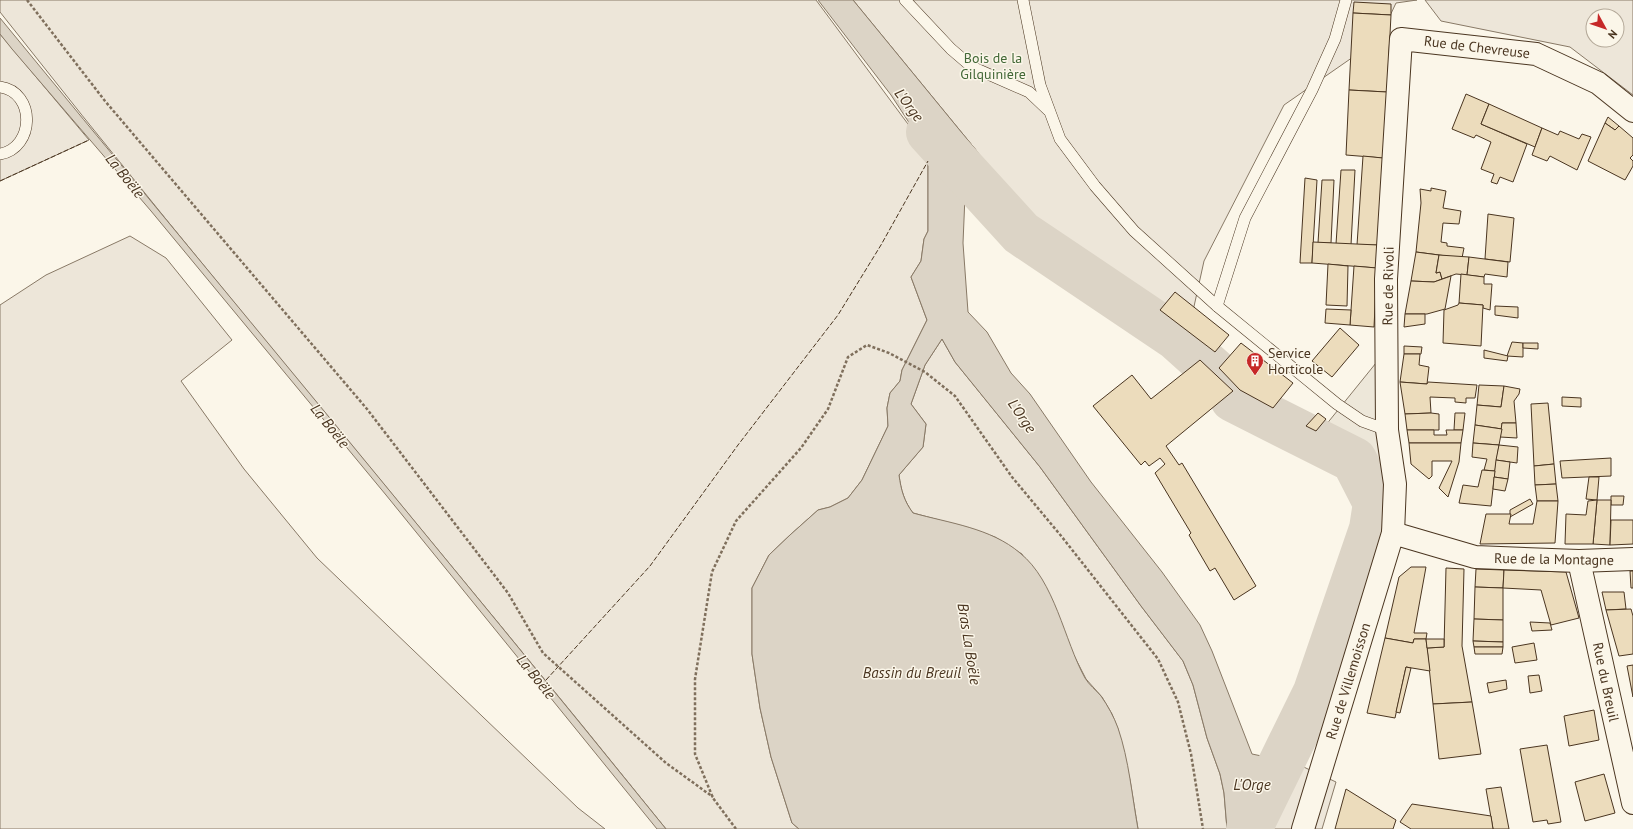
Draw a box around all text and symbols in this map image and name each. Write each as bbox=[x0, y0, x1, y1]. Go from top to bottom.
north arrow bbox=[1585, 8, 1625, 48]
text: N bbox=[1605, 27, 1620, 42]
street label: Rue de Chevreuse bbox=[1423, 32, 1531, 62]
park label: Bois de la Gilquinière bbox=[960, 49, 1026, 83]
water label: L'Orge bbox=[891, 84, 928, 125]
water label: La Boële bbox=[102, 150, 149, 202]
street label: Rue de Rivoli bbox=[1378, 246, 1398, 326]
place label: Service Horticole bbox=[1268, 344, 1323, 378]
building icon: Service Horticole bbox=[1245, 351, 1265, 376]
water label: L'Orge bbox=[1004, 395, 1041, 436]
water label: La Boële bbox=[307, 400, 354, 452]
street label: Rue de la Montagne bbox=[1494, 549, 1614, 569]
water label: Bras La Boële bbox=[954, 602, 985, 686]
street label: Rue de Villemoisson bbox=[1322, 620, 1374, 742]
street label: Rue du Breuil bbox=[1589, 641, 1623, 723]
water label: La Boële bbox=[513, 651, 560, 703]
water label: Bassin du Breuil bbox=[863, 663, 961, 682]
water label: L'Orge bbox=[1233, 775, 1271, 794]

